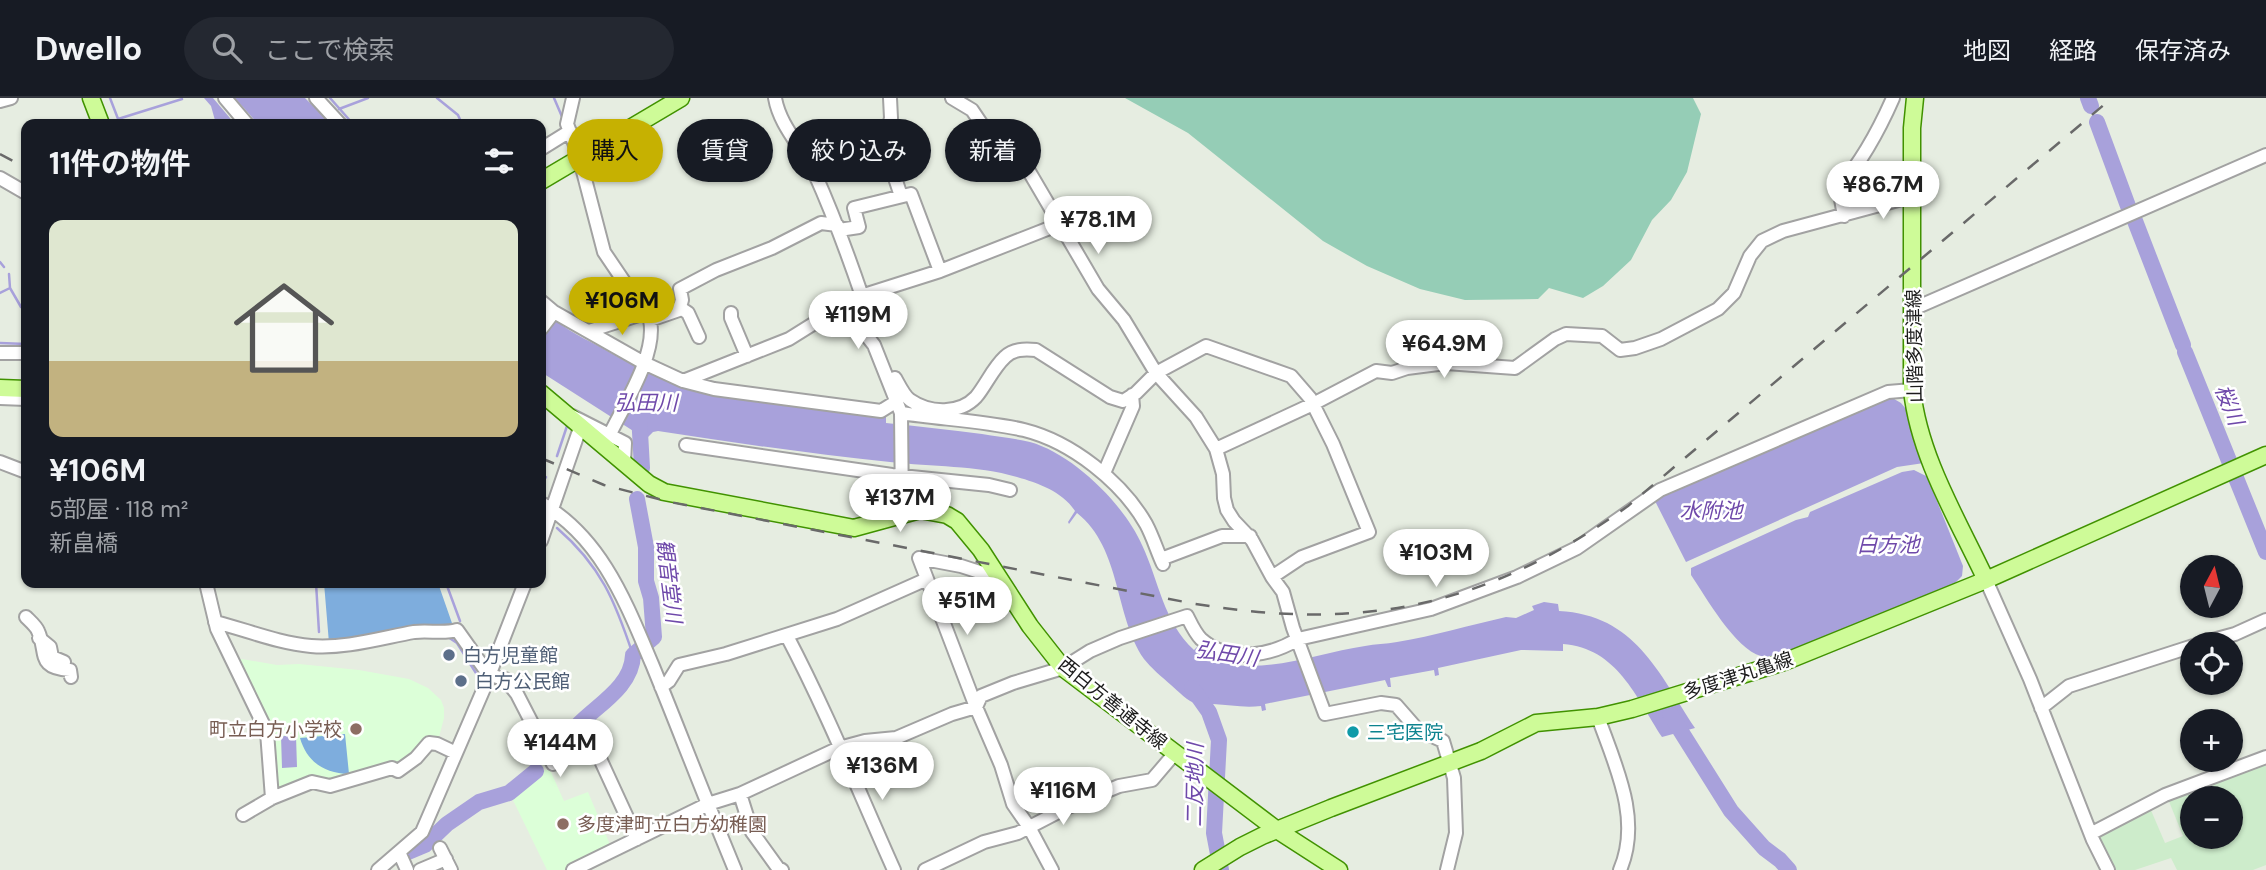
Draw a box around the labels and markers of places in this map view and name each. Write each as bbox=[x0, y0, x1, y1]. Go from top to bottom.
pin: ¥86.7M bbox=[1826, 162, 1940, 221]
pin: ¥78.1M bbox=[1041, 197, 1155, 256]
pin: ¥106M bbox=[573, 278, 671, 337]
pin: ¥119M bbox=[809, 292, 907, 351]
pin: ¥64.9M bbox=[1387, 320, 1501, 380]
pin: ¥137M bbox=[851, 474, 949, 534]
pin: ¥103M bbox=[1387, 530, 1485, 589]
pin: ¥51M bbox=[926, 578, 1008, 637]
place label: 白方児童館 bbox=[463, 643, 558, 668]
marker: 白方児童館 bbox=[441, 647, 457, 663]
place label: 白方公民館 bbox=[475, 669, 570, 694]
marker: 白方公民館 bbox=[453, 673, 469, 689]
place label: 町立白方小学校 bbox=[209, 717, 342, 742]
pin: ¥144M bbox=[511, 720, 609, 779]
place label: 三宅医院 bbox=[1367, 720, 1443, 745]
marker: 町立白方小学校 bbox=[348, 721, 364, 737]
marker: 三宅医院 bbox=[1345, 724, 1361, 740]
pin: ¥136M bbox=[833, 742, 931, 802]
pin: ¥116M bbox=[1014, 768, 1112, 827]
place label: 多度津町立白方幼稚園 bbox=[577, 812, 767, 837]
marker: 多度津町立白方幼稚園 bbox=[555, 816, 571, 832]

